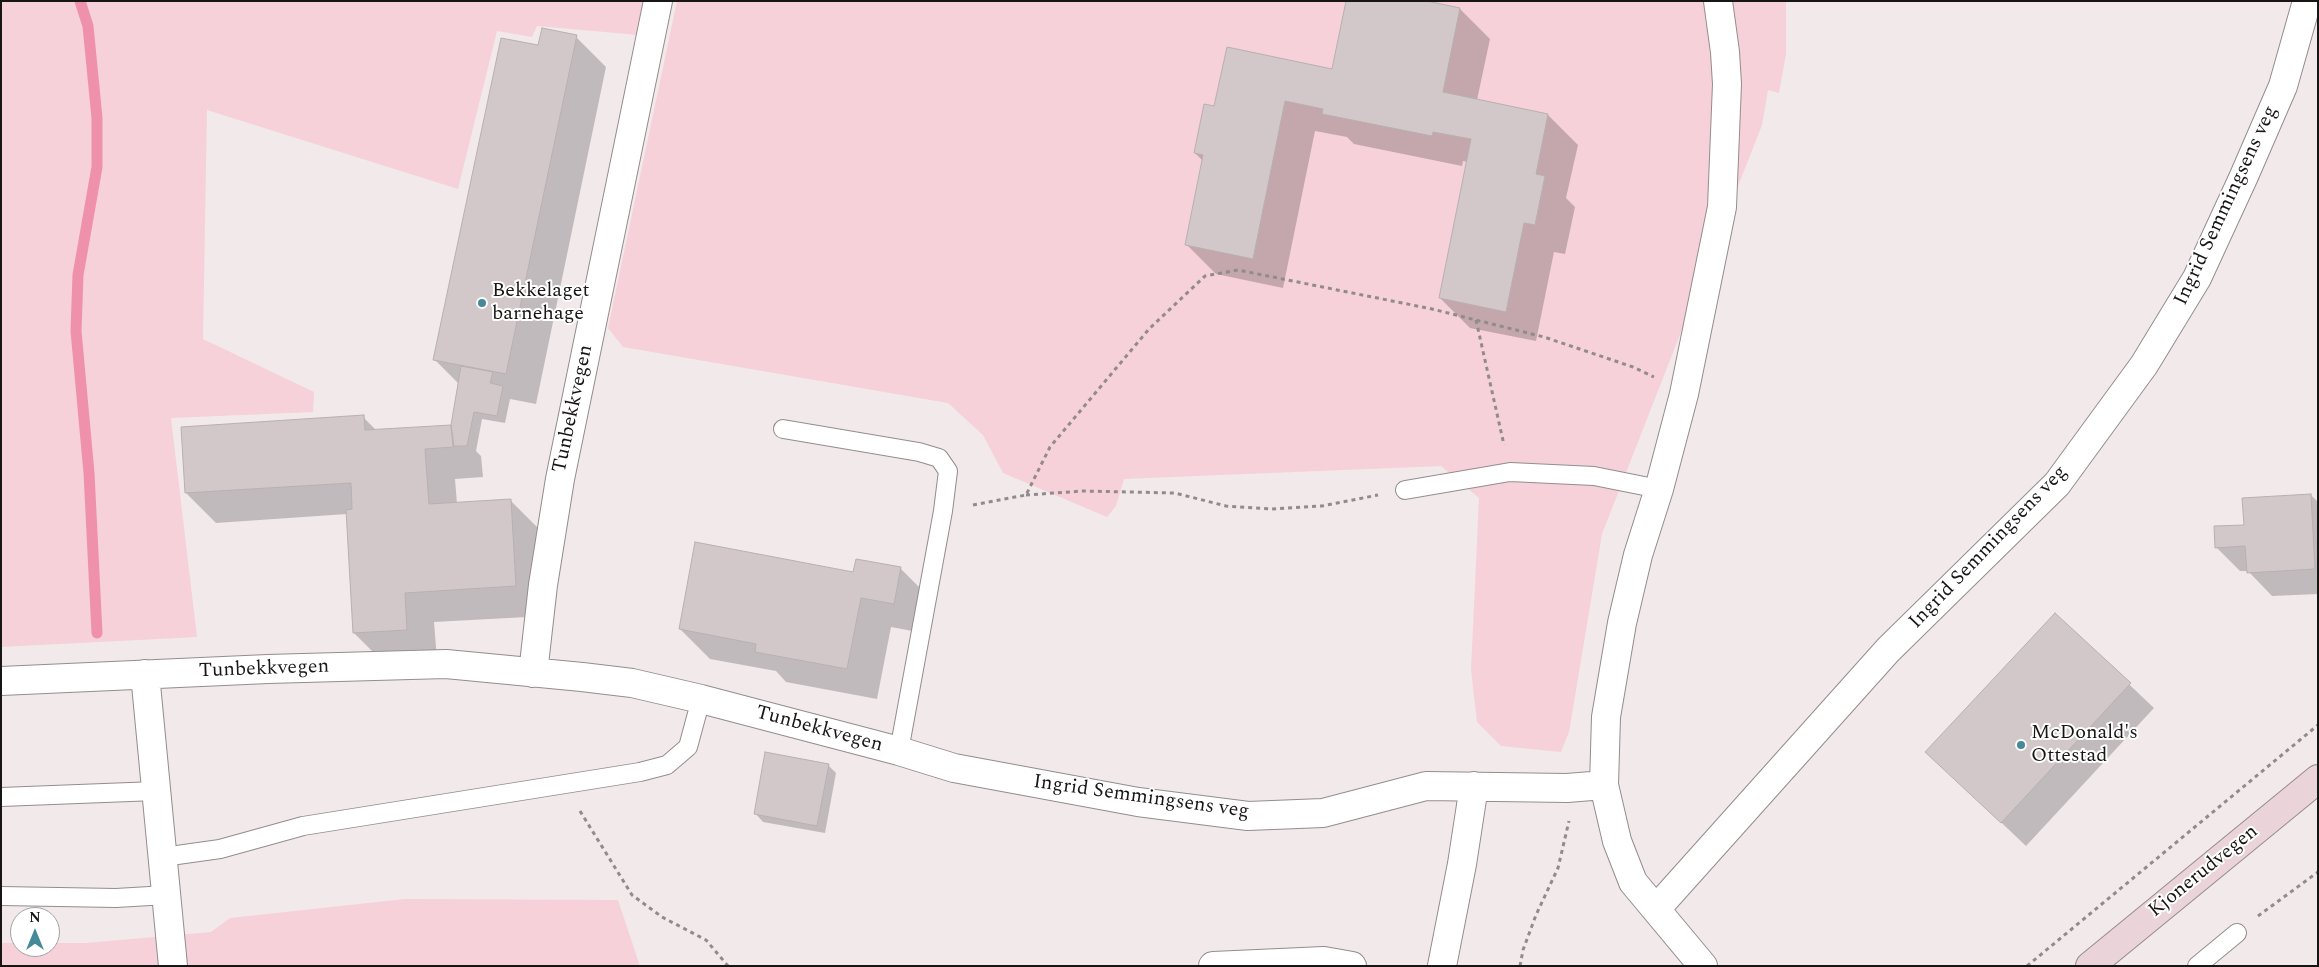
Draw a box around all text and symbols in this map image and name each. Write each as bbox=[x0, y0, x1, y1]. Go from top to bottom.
street label: Ingrid Semmingsens veg bbox=[2170, 102, 2284, 310]
place label: Bekkelaget barnehage bbox=[492, 280, 589, 327]
marker: Bekkelaget barnehage bbox=[476, 297, 488, 309]
street label: Tunbekkvegen bbox=[549, 343, 599, 475]
street label: Ingrid Semmingsens veg bbox=[1905, 461, 2073, 635]
street label: Tunbekkvegen bbox=[198, 656, 330, 684]
street label: Tunbekkvegen bbox=[753, 702, 885, 758]
place label: McDonald's Ottestad bbox=[2031, 722, 2138, 769]
marker: McDonald's Ottestad bbox=[2015, 739, 2027, 751]
street label: Ingrid Semmingsens veg bbox=[1032, 771, 1250, 825]
street label: Kjonerudvegen bbox=[2144, 820, 2264, 924]
north arrow bbox=[10, 907, 60, 957]
text: N bbox=[29, 907, 41, 928]

